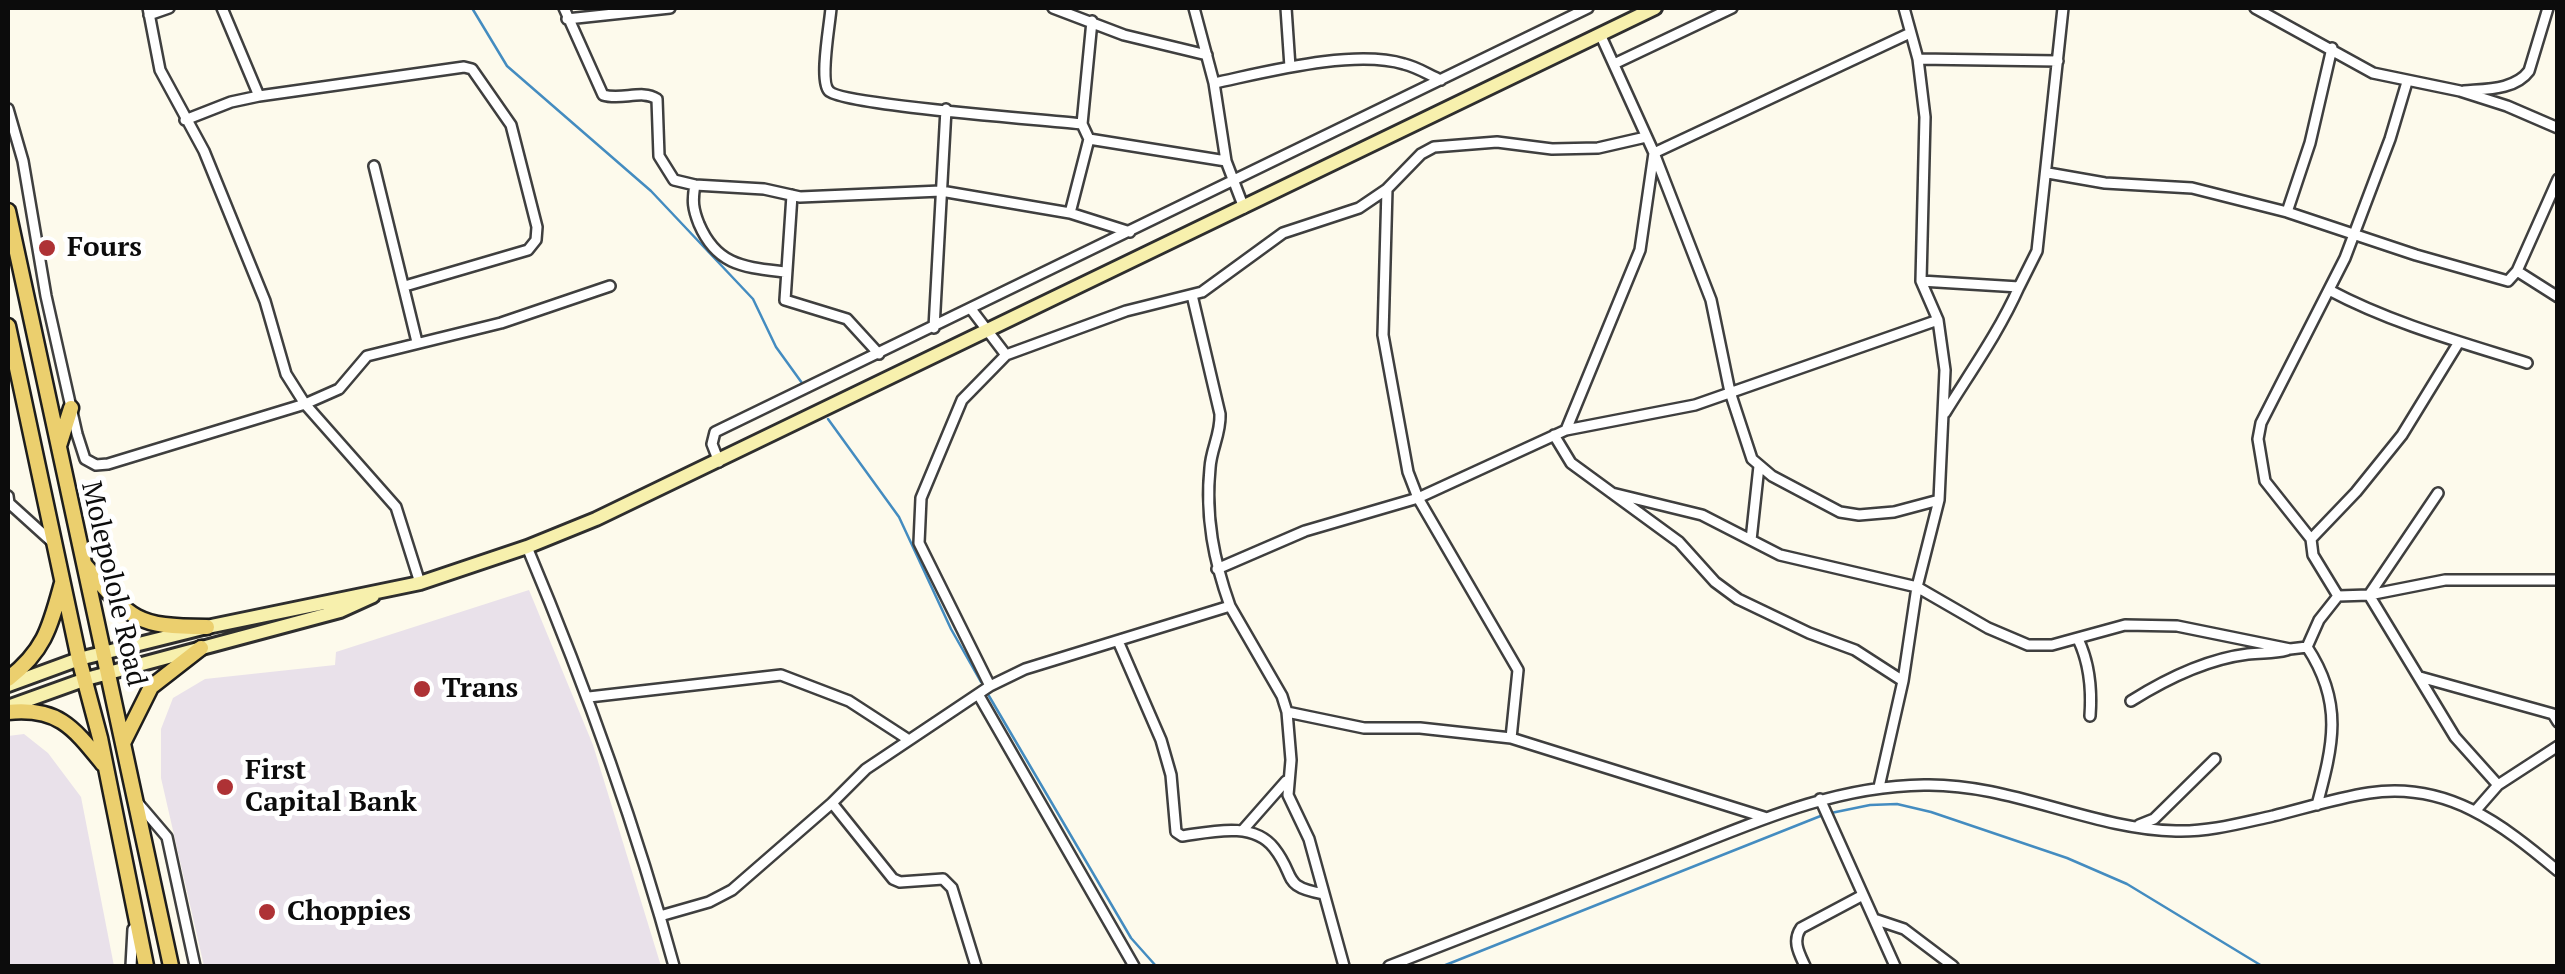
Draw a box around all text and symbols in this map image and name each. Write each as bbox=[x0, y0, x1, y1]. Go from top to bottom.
place label: Fours bbox=[67, 231, 142, 265]
marker: Fours bbox=[36, 237, 58, 259]
street label: Molepolole Road bbox=[73, 478, 153, 690]
place label: Trans bbox=[442, 672, 518, 706]
marker: Trans bbox=[411, 678, 433, 700]
place label: First Capital Bank bbox=[245, 754, 417, 820]
marker: First Capital Bank bbox=[214, 776, 236, 798]
place label: Choppies bbox=[287, 895, 411, 929]
marker: Choppies bbox=[256, 901, 278, 923]

